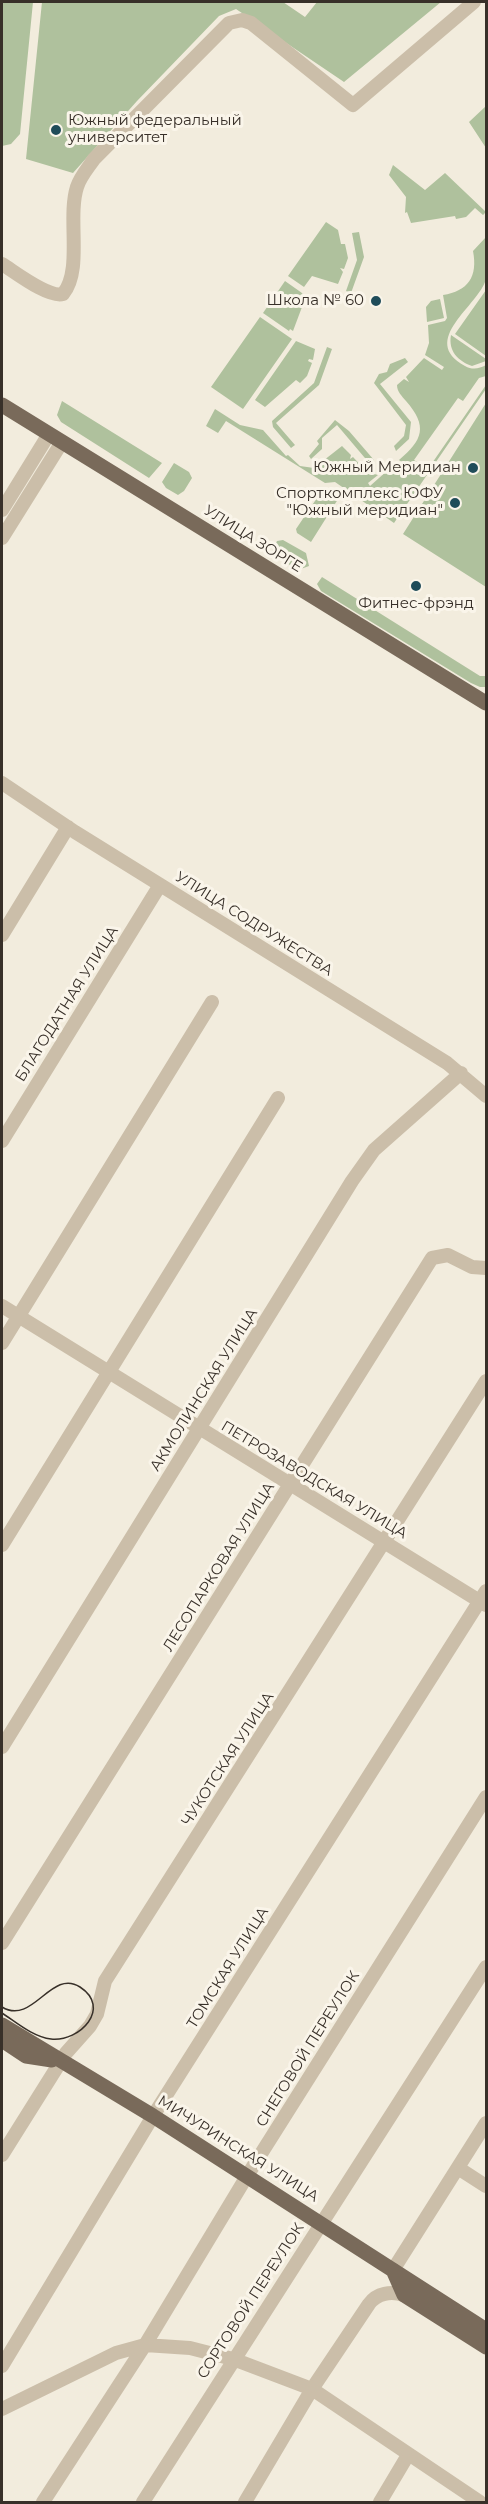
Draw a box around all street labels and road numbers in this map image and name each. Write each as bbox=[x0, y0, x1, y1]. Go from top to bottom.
street label: УЛИЦА ЗОРГЕ bbox=[201, 502, 305, 576]
street label: УЛИЦА СОДРУЖЕСТВА bbox=[172, 868, 336, 980]
street label: БЛАГОДАТНАЯ УЛИЦА bbox=[12, 923, 122, 1085]
street label: АКМОЛИНСКАЯ УЛИЦА bbox=[146, 1305, 262, 1475]
street label: ПЕТРОЗАВОДСКАЯ УЛИЦА bbox=[218, 1417, 410, 1543]
street label: ЛЕСОПАРКОВАЯ УЛИЦА bbox=[159, 1479, 279, 1655]
street label: ЧУКОТСКАЯ УЛИЦА bbox=[178, 1689, 278, 1829]
street label: ТОМСКАЯ УЛИЦА bbox=[183, 1904, 273, 2032]
street label: СНЕГОВОЙ ПЕРЕУЛОК bbox=[253, 1968, 363, 2130]
street label: МИЧУРИНСКАЯ УЛИЦА bbox=[154, 2092, 322, 2206]
street label: СОРТОВОЙ ПЕРЕУЛОК bbox=[194, 2220, 308, 2382]

